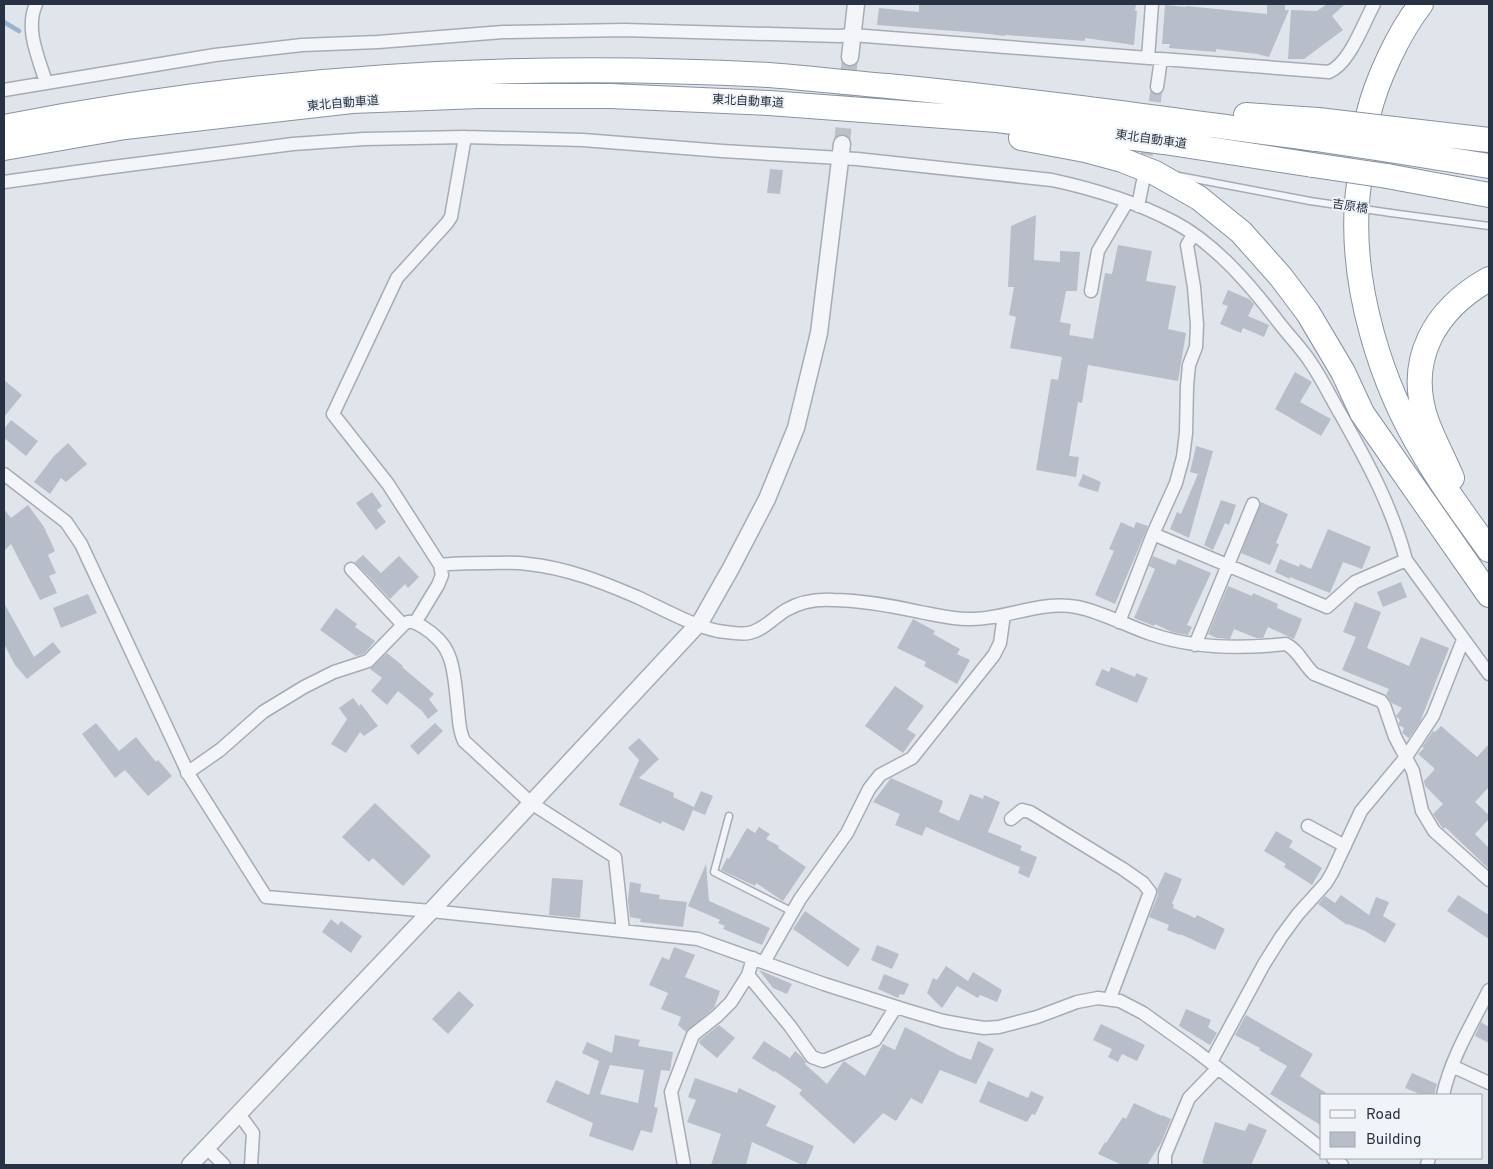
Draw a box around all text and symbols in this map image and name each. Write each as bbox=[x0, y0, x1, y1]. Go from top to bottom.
street label: 東北自動車道 bbox=[712, 92, 784, 112]
street label: 東北自動車道 bbox=[306, 93, 380, 115]
street label: 東北自動車道 bbox=[1114, 127, 1188, 153]
street label: 吉原橋 bbox=[1331, 196, 1369, 218]
legend bbox=[1320, 1094, 1483, 1159]
text: Road bbox=[1366, 1106, 1401, 1125]
text: Building bbox=[1366, 1131, 1421, 1150]

